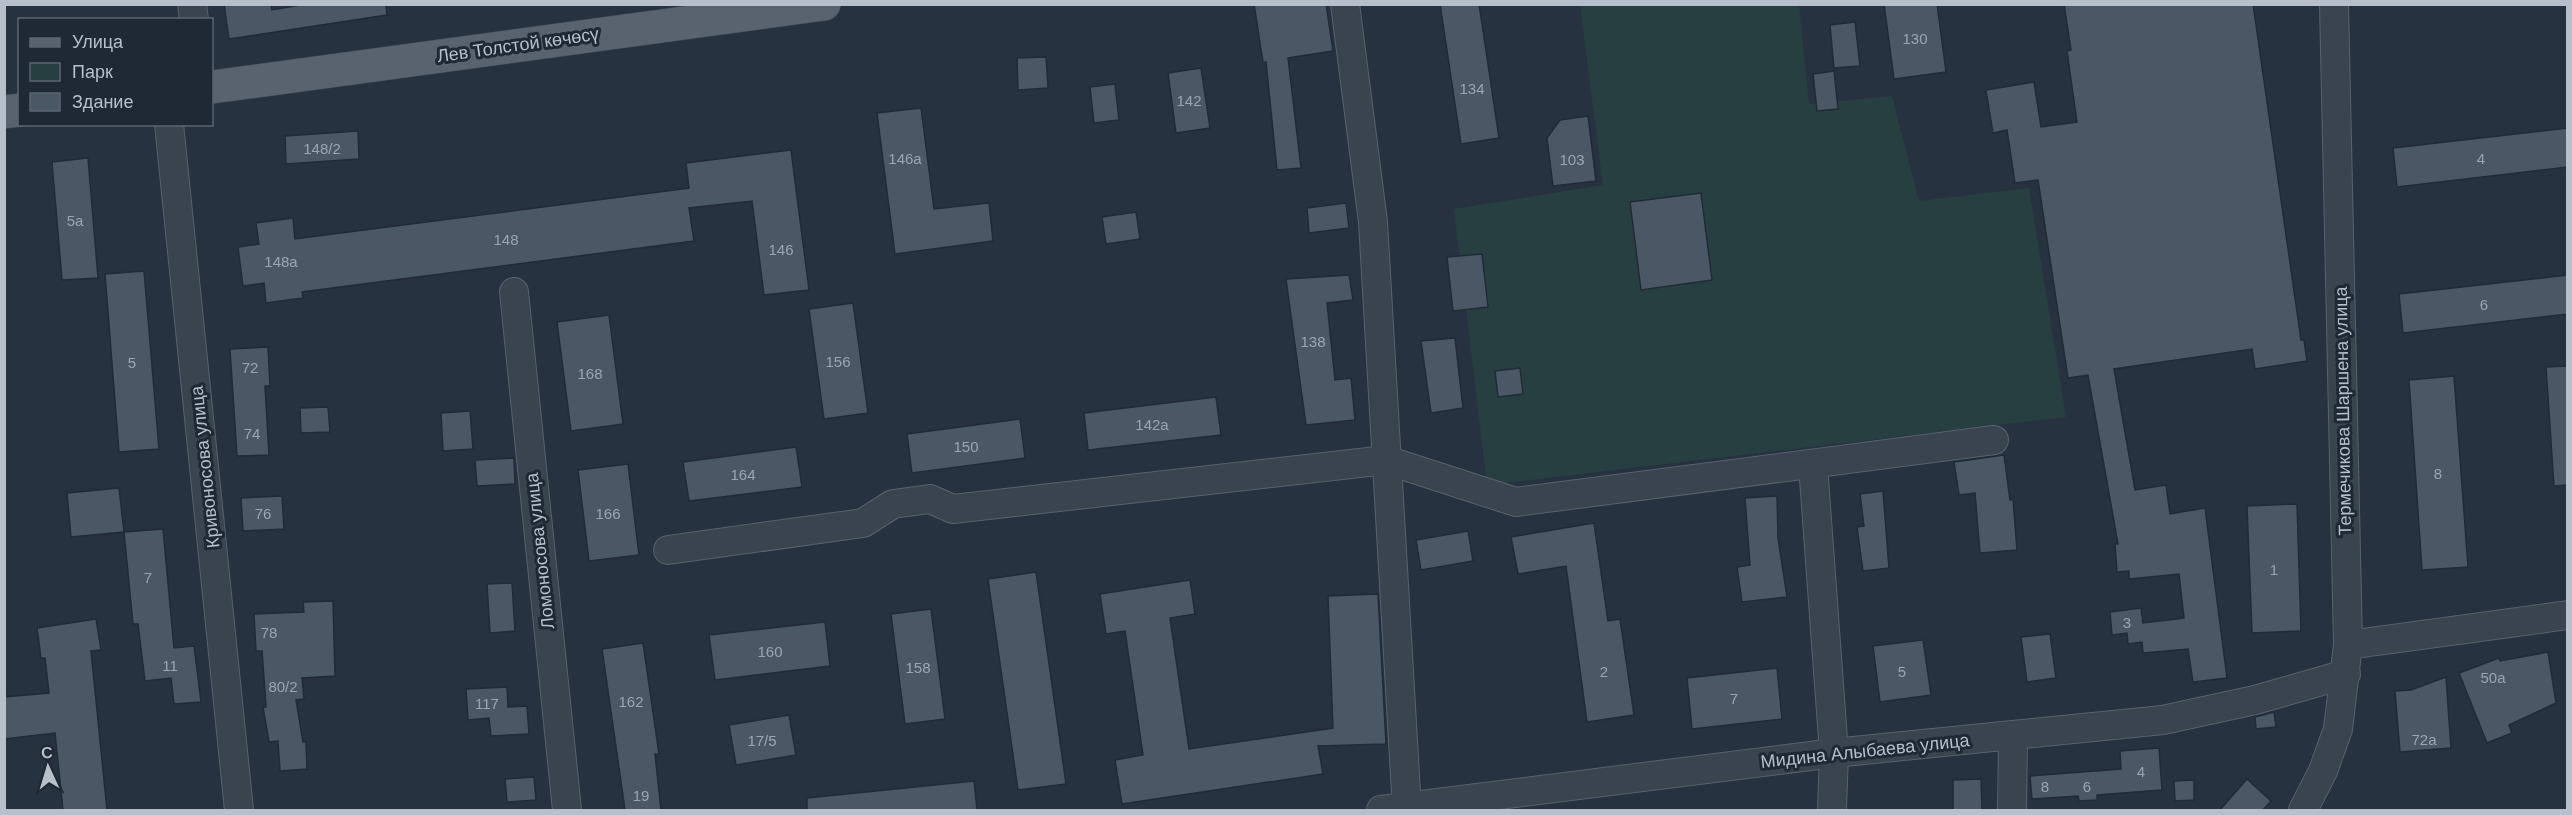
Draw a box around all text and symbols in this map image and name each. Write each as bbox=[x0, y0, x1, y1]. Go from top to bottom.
legend bbox=[18, 18, 213, 126]
street label: Лев Толстой көчөсү bbox=[436, 24, 600, 66]
house number: 130 bbox=[1902, 30, 1928, 47]
text: Улица bbox=[72, 32, 124, 52]
text: Парк bbox=[72, 62, 113, 82]
house number: 134 bbox=[1459, 80, 1485, 97]
text: Здание bbox=[72, 92, 133, 112]
house number: 142 bbox=[1176, 92, 1202, 109]
house number: 148/2 bbox=[303, 140, 341, 157]
house number: 146а bbox=[888, 150, 922, 167]
house number: 4 bbox=[2477, 150, 2485, 167]
house number: 103 bbox=[1559, 151, 1585, 168]
house number: 5a bbox=[67, 212, 84, 229]
house number: 148 bbox=[493, 231, 519, 248]
house number: 146 bbox=[768, 241, 794, 258]
house number: 148а bbox=[264, 253, 298, 270]
street label: Термечикова Шаршена улица bbox=[2331, 285, 2355, 536]
house number: 6 bbox=[2480, 296, 2488, 313]
house number: 138 bbox=[1300, 333, 1326, 350]
house number: 156 bbox=[825, 353, 851, 370]
house number: 5 bbox=[128, 354, 136, 371]
house number: 72 bbox=[242, 359, 258, 376]
house number: 168 bbox=[577, 365, 603, 382]
street label: Кривоносова улица bbox=[186, 384, 223, 549]
house number: 142a bbox=[1135, 416, 1169, 433]
house number: 74 bbox=[244, 425, 260, 442]
house number: 150 bbox=[953, 438, 979, 455]
house number: 8 bbox=[2434, 465, 2442, 482]
house number: 164 bbox=[730, 466, 756, 483]
street label: Ломоносова улица bbox=[522, 471, 558, 630]
house number: 76 bbox=[255, 505, 271, 522]
house number: 166 bbox=[595, 505, 621, 522]
house number: 1 bbox=[2270, 561, 2278, 578]
house number: 7 bbox=[144, 569, 152, 586]
house number: 3 bbox=[2123, 614, 2131, 631]
house number: 78 bbox=[261, 624, 277, 641]
house number: 160 bbox=[757, 643, 783, 660]
house number: 11 bbox=[162, 657, 178, 674]
house number: 158 bbox=[905, 659, 931, 676]
house number: 2 bbox=[1600, 663, 1608, 680]
house number: 5 bbox=[1898, 663, 1906, 680]
house number: 50а bbox=[2480, 669, 2506, 686]
house number: 80/2 bbox=[268, 678, 298, 695]
house number: 7 bbox=[1730, 690, 1738, 707]
house number: 162 bbox=[618, 693, 644, 710]
house number: 117 bbox=[475, 695, 499, 712]
street label: Мидина Алыбаева улица bbox=[1760, 730, 1971, 772]
house number: 72а bbox=[2411, 731, 2437, 748]
house number: 17/5 bbox=[747, 732, 777, 749]
north arrow bbox=[18, 737, 78, 797]
text: С bbox=[41, 744, 54, 761]
house number: 4 bbox=[2137, 763, 2145, 780]
house number: 8 bbox=[2041, 778, 2049, 795]
house number: 6 bbox=[2083, 778, 2091, 795]
house number: 19 bbox=[633, 787, 649, 804]

